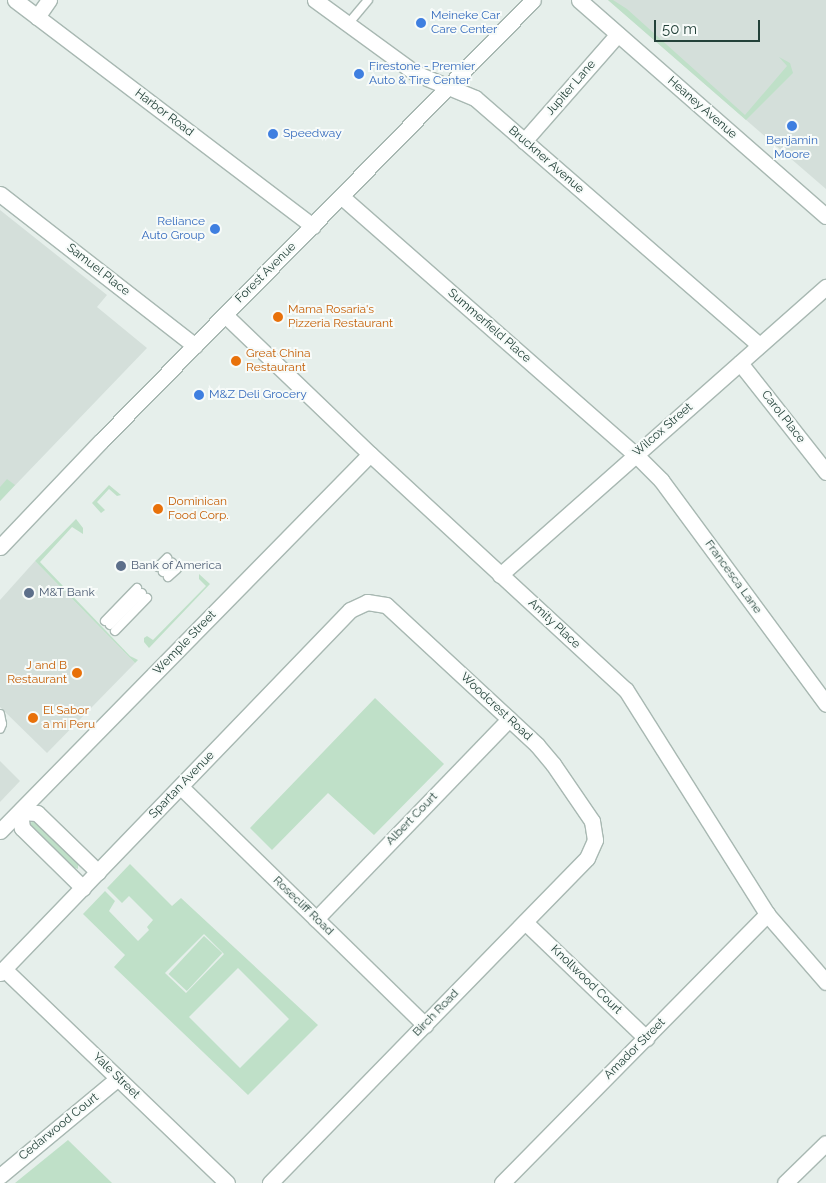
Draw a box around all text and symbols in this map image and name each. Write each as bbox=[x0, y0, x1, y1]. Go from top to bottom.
place label: Meineke Car Care Center bbox=[431, 9, 500, 37]
scale bar bbox=[656, 10, 762, 42]
marker: Meineke Car Care Center bbox=[415, 17, 427, 29]
text: 50 m bbox=[662, 20, 697, 38]
street label: Jupiter Lane bbox=[543, 57, 599, 119]
place label: Firestone - Premier Auto & Tire Center bbox=[369, 60, 475, 88]
marker: Firestone - Premier Auto & Tire Center bbox=[353, 68, 365, 80]
street label: Heaney Avenue bbox=[664, 74, 740, 142]
street label: Harbor Road bbox=[132, 86, 196, 140]
marker: Benjamin Moore bbox=[786, 120, 798, 132]
street label: Bruckner Avenue bbox=[505, 123, 587, 197]
place label: Speedway bbox=[283, 127, 342, 141]
marker: Speedway bbox=[267, 128, 279, 140]
place label: Benjamin Moore bbox=[766, 134, 818, 162]
place label: Reliance Auto Group bbox=[141, 215, 205, 243]
marker: Reliance Auto Group bbox=[209, 223, 221, 235]
street label: Forest Avenue bbox=[233, 240, 299, 306]
street label: Samuel Place bbox=[64, 241, 132, 299]
street label: Summerfield Place bbox=[444, 286, 534, 366]
place label: Mama Rosaria's Pizzeria Restaurant bbox=[288, 303, 393, 331]
marker: Mama Rosaria's Pizzeria Restaurant bbox=[272, 311, 284, 323]
place label: Great China Restaurant bbox=[246, 347, 311, 375]
marker: Great China Restaurant bbox=[230, 355, 242, 367]
place label: M&Z Deli Grocery bbox=[209, 388, 307, 402]
street label: Carol Place bbox=[758, 388, 808, 446]
marker: M&Z Deli Grocery bbox=[193, 389, 205, 401]
street label: Wilcox Street bbox=[630, 400, 696, 460]
place label: Dominican Food Corp. bbox=[168, 495, 229, 523]
marker: Dominican Food Corp. bbox=[152, 503, 164, 515]
street label: Francesca Lane bbox=[701, 537, 765, 617]
place label: Bank of America bbox=[131, 559, 222, 573]
marker: Bank of America bbox=[115, 560, 127, 572]
place label: M&T Bank bbox=[39, 586, 95, 600]
marker: M&T Bank bbox=[23, 587, 35, 599]
street label: Amity Place bbox=[525, 596, 583, 652]
street label: Wemple Street bbox=[151, 608, 219, 678]
place label: J and B Restaurant bbox=[7, 659, 67, 687]
marker: J and B Restaurant bbox=[71, 667, 83, 679]
street label: Woodcrest Road bbox=[457, 670, 535, 744]
place label: El Sabor a mi Peru bbox=[43, 704, 95, 732]
marker: El Sabor a mi Peru bbox=[27, 712, 39, 724]
street label: Spartan Avenue bbox=[146, 748, 218, 822]
street label: Albert Court bbox=[383, 790, 441, 848]
street label: Rosecliff Road bbox=[270, 873, 336, 939]
street label: Knollwood Court bbox=[547, 942, 625, 1018]
street label: Birch Road bbox=[410, 986, 462, 1040]
street label: Amador Street bbox=[601, 1015, 669, 1083]
street label: Yale Street bbox=[89, 1050, 143, 1102]
street label: Cedarwood Court bbox=[16, 1090, 102, 1164]

